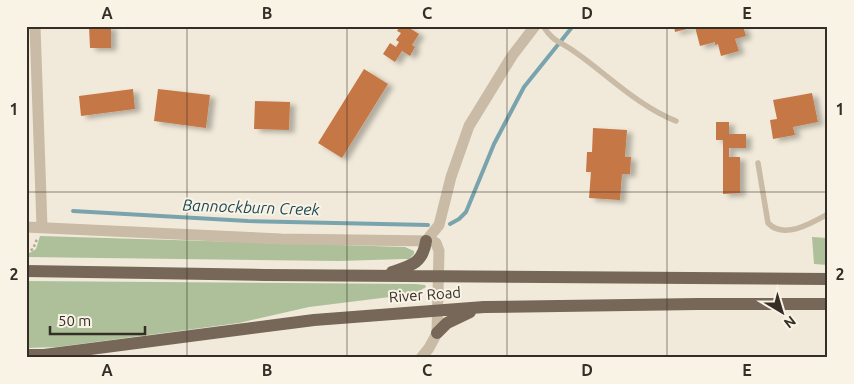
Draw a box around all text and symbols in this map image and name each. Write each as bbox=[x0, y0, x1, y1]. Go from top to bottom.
text: A bbox=[101, 4, 113, 22]
text: B bbox=[262, 4, 272, 22]
text: C bbox=[422, 4, 432, 22]
text: D bbox=[581, 4, 593, 22]
text: E bbox=[742, 4, 752, 22]
text: 1 bbox=[9, 100, 19, 118]
text: 1 bbox=[835, 100, 845, 118]
water label: Bannockburn Creek bbox=[182, 196, 321, 218]
text: 2 bbox=[9, 265, 19, 283]
text: 2 bbox=[835, 265, 845, 283]
street label: River Road bbox=[388, 284, 462, 306]
north arrow bbox=[756, 286, 806, 336]
scale bar bbox=[50, 304, 145, 336]
text: 50 m bbox=[58, 312, 91, 329]
text: N bbox=[781, 313, 799, 332]
text: A bbox=[101, 361, 113, 379]
text: B bbox=[262, 361, 272, 379]
text: C bbox=[422, 361, 432, 379]
text: D bbox=[581, 361, 593, 379]
text: E bbox=[742, 361, 752, 379]

